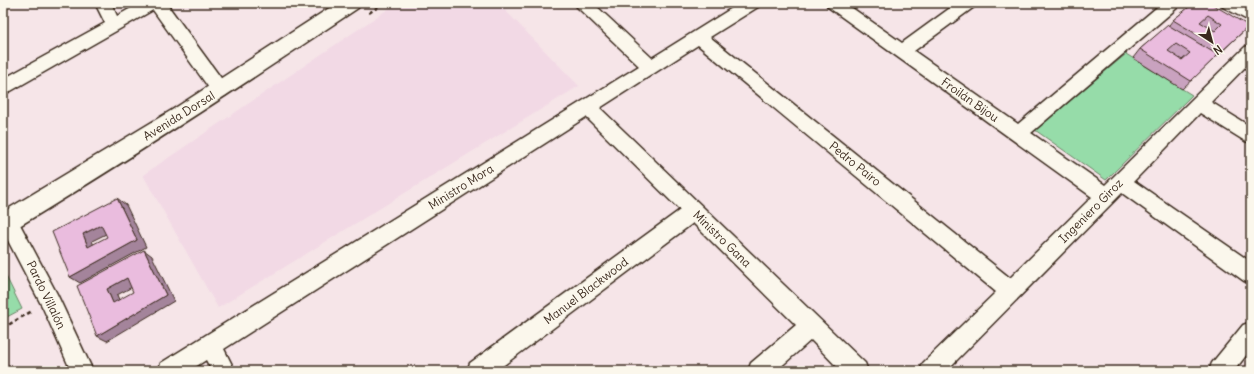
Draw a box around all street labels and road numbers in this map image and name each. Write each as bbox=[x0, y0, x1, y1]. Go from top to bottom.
street label: Froilán Bijou bbox=[939, 74, 1002, 125]
street label: Avenida Dorsal bbox=[140, 88, 217, 144]
street label: Pedro Pairo bbox=[826, 138, 885, 189]
street label: Ministro Mora bbox=[425, 161, 496, 213]
street label: Ingeniero Giroz bbox=[1056, 175, 1126, 246]
street label: Ministro Gana bbox=[690, 207, 755, 270]
street label: Manuel Blackwood bbox=[540, 254, 631, 327]
street label: Pardo Villalón bbox=[23, 258, 69, 331]

